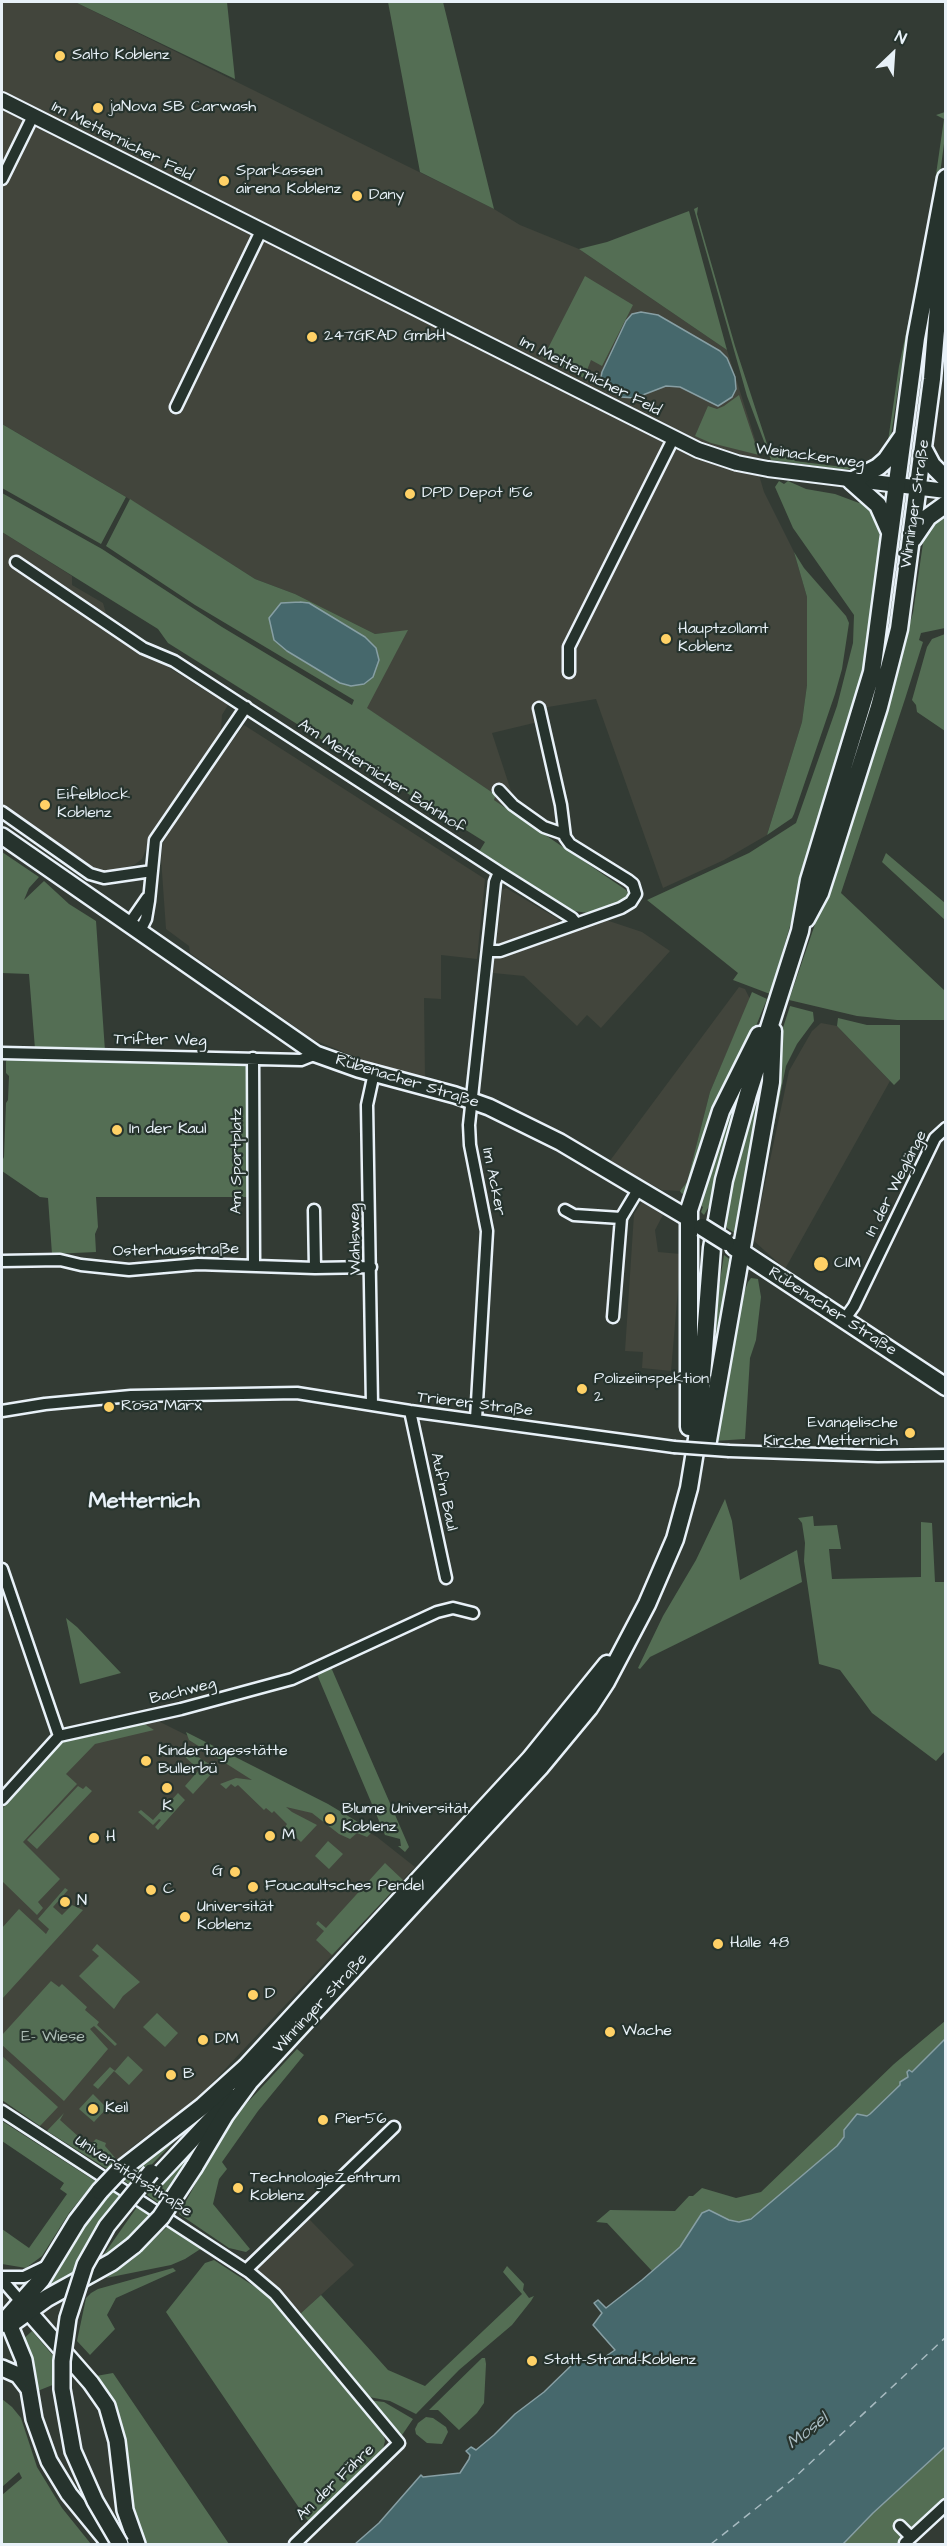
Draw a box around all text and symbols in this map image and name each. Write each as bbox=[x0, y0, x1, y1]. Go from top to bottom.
north arrow bbox=[863, 24, 923, 84]
text: N bbox=[891, 26, 910, 50]
place label: Salto Koblenz bbox=[72, 46, 170, 66]
marker: Salto Koblenz bbox=[53, 49, 67, 63]
street label: Im Metternicher Feld bbox=[48, 98, 196, 186]
place label: jaNova SB Carwash bbox=[110, 98, 256, 118]
marker: jaNova SB Carwash bbox=[91, 101, 105, 115]
place label: Sparkassen airena Koblenz bbox=[236, 162, 341, 200]
marker: Sparkassen airena Koblenz bbox=[217, 174, 231, 188]
place label: Dany bbox=[369, 186, 404, 206]
marker: Dany bbox=[350, 189, 364, 203]
place label: 247GRAD GmbH bbox=[324, 327, 446, 347]
marker: 247GRAD GmbH bbox=[305, 330, 319, 344]
street label: Im Metternicher Feld bbox=[516, 333, 664, 421]
street label: Winninger Straße bbox=[897, 438, 935, 570]
street label: Weinackerweg bbox=[754, 440, 866, 474]
place label: DPD Depot 156 bbox=[422, 484, 533, 504]
marker: DPD Depot 156 bbox=[403, 487, 417, 501]
place label: Hauptzollamt Koblenz bbox=[678, 620, 768, 658]
marker: Hauptzollamt Koblenz bbox=[659, 632, 673, 646]
street label: Am Metternicher Bahnhof bbox=[294, 716, 468, 838]
place label: Eifelblock Koblenz bbox=[57, 786, 130, 824]
marker: Eifelblock Koblenz bbox=[38, 798, 52, 812]
street label: Trifter Weg bbox=[113, 1031, 207, 1051]
street label: Rübenacher Straße bbox=[333, 1051, 481, 1113]
street label: Am Sportplatz bbox=[228, 1108, 248, 1214]
place label: In der Kaul bbox=[129, 1120, 206, 1140]
marker: In der Kaul bbox=[110, 1123, 124, 1137]
street label: In der Weglänge bbox=[862, 1128, 932, 1240]
street label: Im Acker bbox=[477, 1146, 509, 1218]
street label: Wahlsweg bbox=[346, 1203, 366, 1275]
street label: Osterhausstraße bbox=[113, 1240, 239, 1262]
place label: CIM bbox=[834, 1254, 861, 1274]
marker: CIM bbox=[812, 1255, 830, 1273]
street label: Rübenacher Straße bbox=[764, 1263, 900, 1361]
place label: Polizeiinspektion 2 bbox=[594, 1370, 709, 1408]
marker: Polizeiinspektion 2 bbox=[575, 1382, 589, 1396]
street label: Trierer Straße bbox=[416, 1388, 534, 1422]
place label: Rosa Marx bbox=[121, 1397, 202, 1417]
marker: Rosa Marx bbox=[102, 1400, 116, 1414]
place label: Evangelische Kirche Metternich bbox=[763, 1414, 898, 1452]
marker: Evangelische Kirche Metternich bbox=[903, 1426, 917, 1440]
street label: Auf'm Baul bbox=[425, 1451, 461, 1533]
district label: Metternich bbox=[88, 1489, 200, 1515]
street label: Bachweg bbox=[148, 1675, 218, 1709]
place label: Kindertagesstätte Bullerbü bbox=[158, 1742, 288, 1780]
marker: Kindertagesstätte Bullerbü bbox=[139, 1754, 153, 1768]
marker: K bbox=[160, 1781, 174, 1795]
place label: K bbox=[162, 1797, 172, 1817]
place label: Blume Universität Koblenz bbox=[342, 1800, 468, 1838]
marker: Blume Universität Koblenz bbox=[323, 1812, 337, 1826]
place label: M bbox=[282, 1826, 295, 1846]
place label: H bbox=[106, 1828, 116, 1848]
marker: M bbox=[263, 1829, 277, 1843]
marker: H bbox=[87, 1831, 101, 1845]
place label: G bbox=[212, 1862, 223, 1882]
marker: G bbox=[228, 1865, 242, 1879]
place label: Foucaultsches Pendel bbox=[265, 1877, 424, 1897]
place label: C bbox=[163, 1880, 174, 1900]
marker: Foucaultsches Pendel bbox=[246, 1880, 260, 1894]
marker: C bbox=[144, 1883, 158, 1897]
place label: N bbox=[77, 1892, 87, 1912]
marker: N bbox=[58, 1895, 72, 1909]
place label: Universität Koblenz bbox=[197, 1898, 274, 1936]
marker: Universität Koblenz bbox=[178, 1910, 192, 1924]
place label: Halle 48 bbox=[730, 1934, 789, 1954]
marker: Halle 48 bbox=[711, 1937, 725, 1951]
street label: Winninger Straße bbox=[270, 1950, 372, 2058]
place label: D bbox=[265, 1985, 275, 2005]
marker: D bbox=[246, 1988, 260, 2002]
place label: Wache bbox=[622, 2022, 672, 2042]
marker: Wache bbox=[603, 2025, 617, 2039]
park label: E- Wiese bbox=[21, 2028, 85, 2048]
place label: DM bbox=[215, 2030, 239, 2050]
marker: DM bbox=[196, 2033, 210, 2047]
place label: B bbox=[183, 2065, 194, 2085]
marker: B bbox=[164, 2068, 178, 2082]
place label: Keil bbox=[105, 2099, 128, 2119]
marker: Keil bbox=[86, 2102, 100, 2116]
place label: Pier56 bbox=[335, 2110, 386, 2130]
marker: Pier56 bbox=[316, 2113, 330, 2127]
street label: Universitätsstraße bbox=[71, 2132, 195, 2222]
place label: TechnologieZentrum Koblenz bbox=[250, 2169, 400, 2207]
marker: TechnologieZentrum Koblenz bbox=[231, 2181, 245, 2195]
place label: Statt-Strand-Koblenz bbox=[544, 2351, 696, 2371]
marker: Statt-Strand-Koblenz bbox=[525, 2354, 539, 2368]
water label: Mosel bbox=[783, 2409, 833, 2455]
street label: An der Fähre bbox=[293, 2441, 379, 2525]

